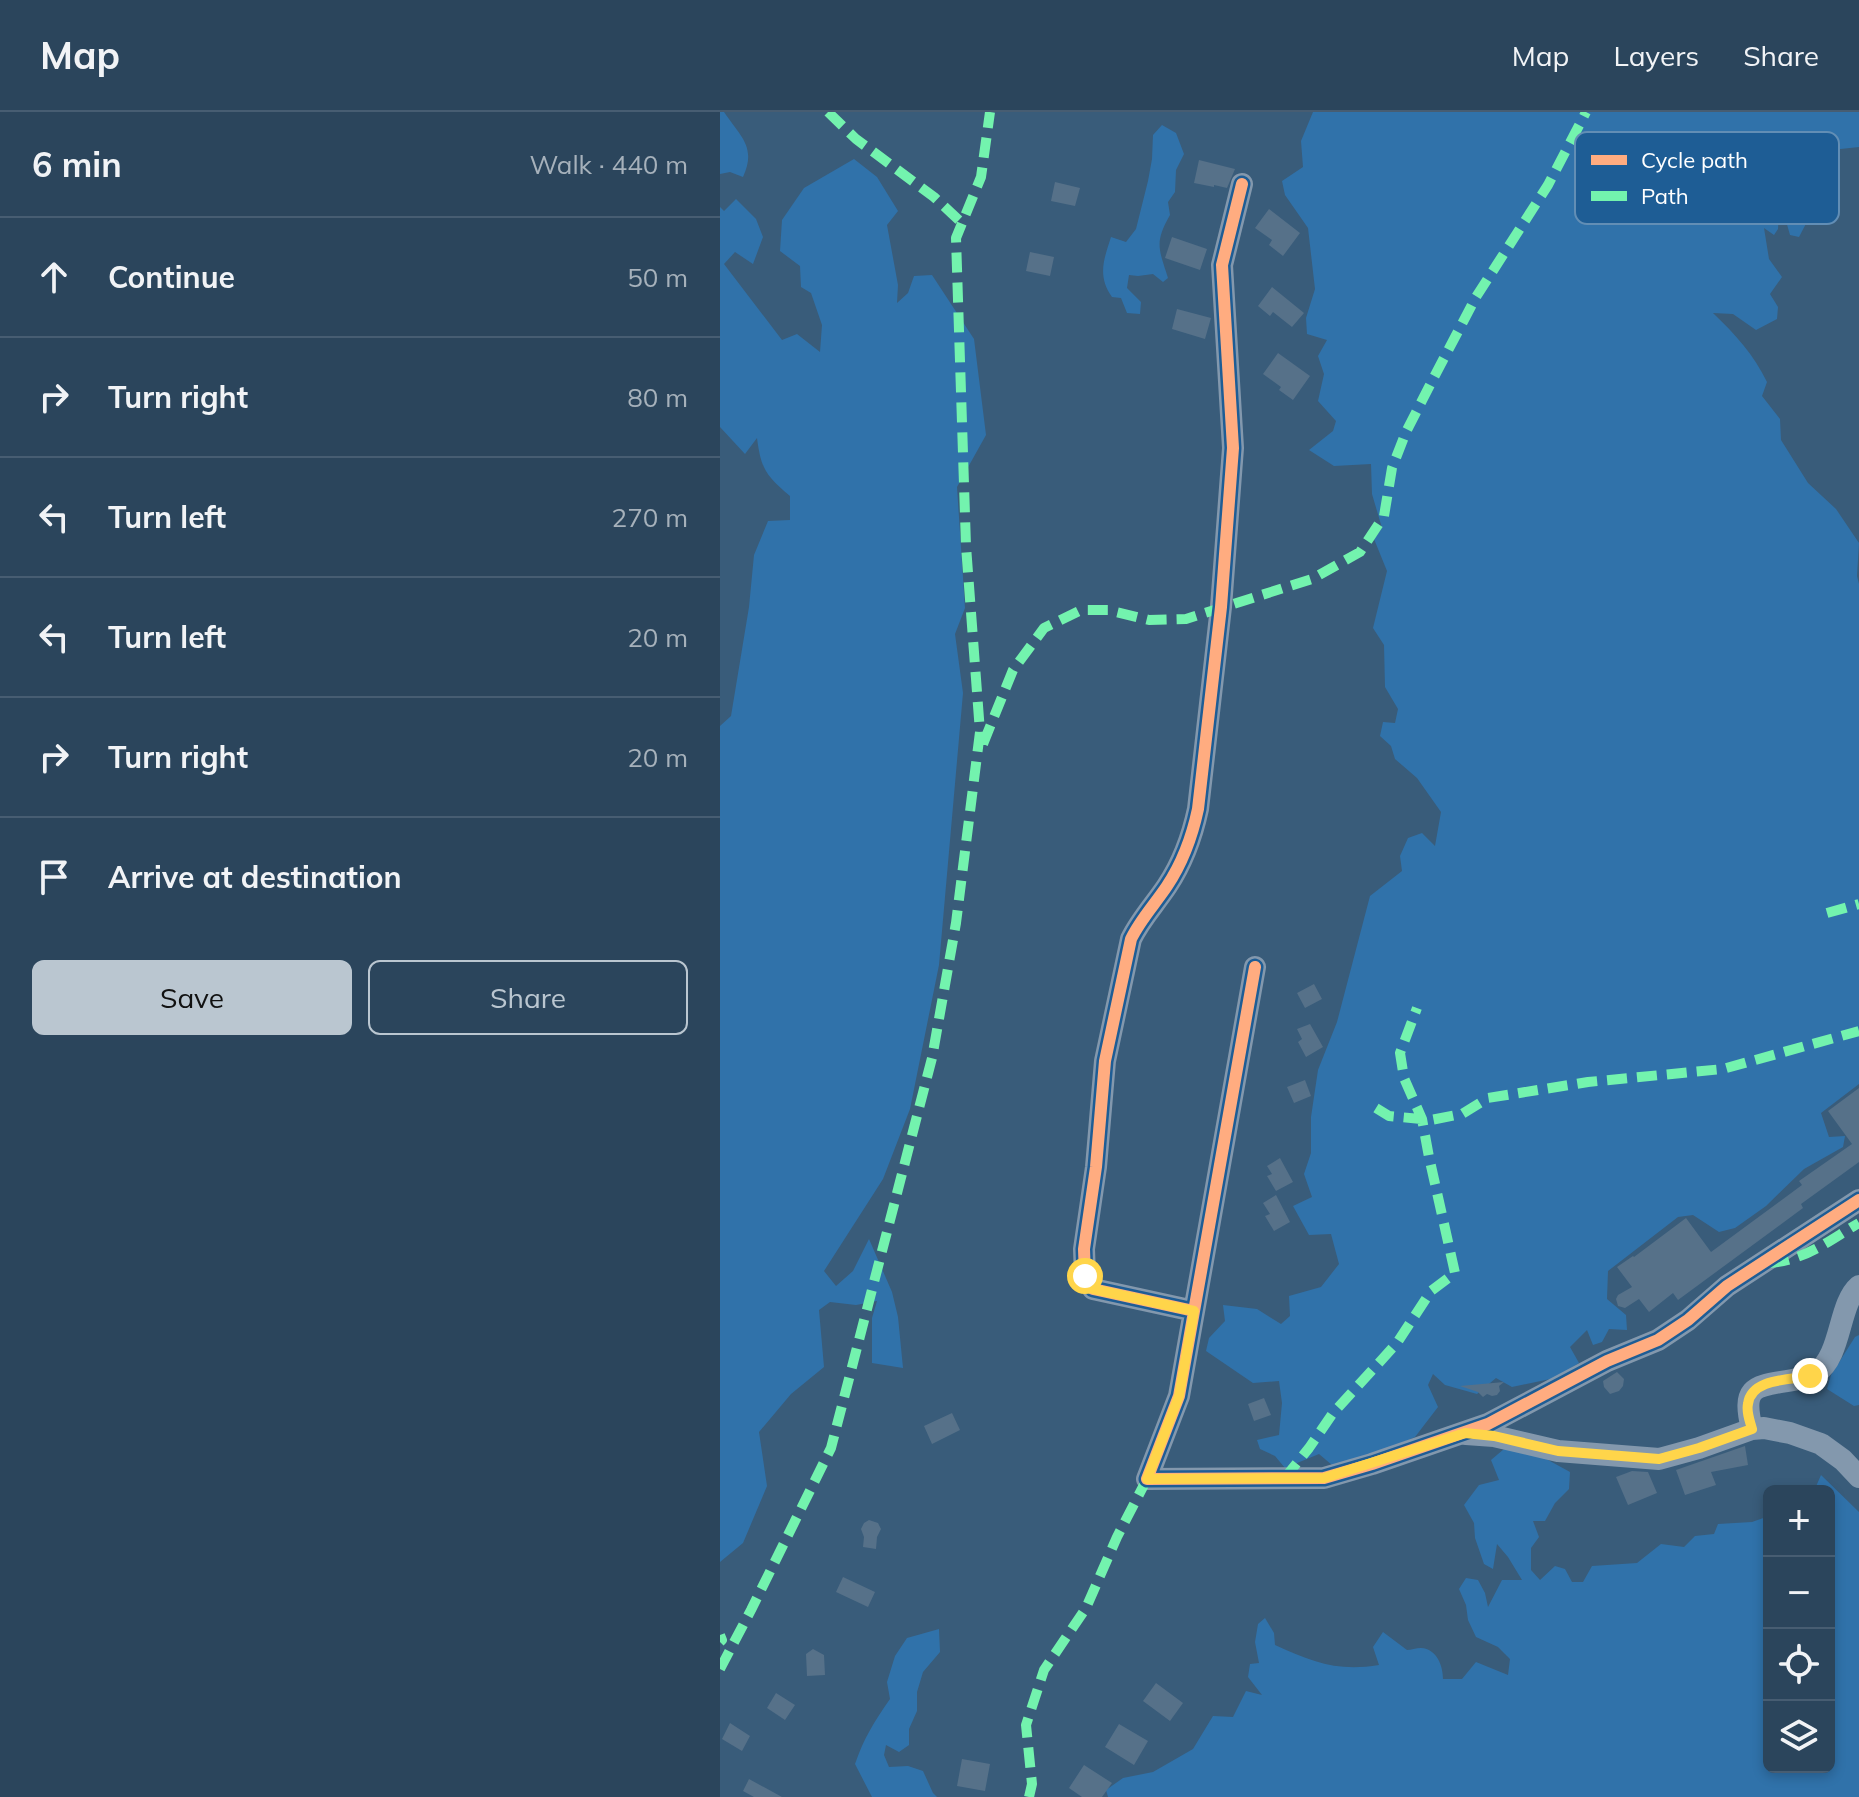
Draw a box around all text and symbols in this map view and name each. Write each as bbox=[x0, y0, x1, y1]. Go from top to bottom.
text: Map bbox=[40, 31, 120, 79]
text: Map bbox=[1512, 38, 1569, 73]
text: Layers bbox=[1613, 38, 1699, 73]
text: Share bbox=[1743, 38, 1819, 73]
legend bbox=[1575, 132, 1839, 224]
text: 6 min bbox=[32, 143, 122, 186]
text: Cycle path bbox=[1641, 146, 1748, 174]
text: Walk · 440 m bbox=[529, 148, 688, 181]
text: Path bbox=[1641, 182, 1689, 210]
icon: ahead bbox=[32, 255, 76, 299]
text: Continue bbox=[108, 258, 235, 296]
text: 50 m bbox=[627, 261, 688, 294]
icon: right bbox=[32, 375, 76, 419]
text: Turn right bbox=[108, 378, 248, 416]
text: 80 m bbox=[627, 381, 688, 414]
icon: left bbox=[32, 495, 76, 539]
text: Turn left bbox=[108, 498, 226, 536]
text: 270 m bbox=[612, 501, 688, 534]
icon: left bbox=[32, 615, 76, 659]
text: Turn left bbox=[108, 618, 226, 656]
text: 20 m bbox=[627, 621, 688, 654]
icon: right bbox=[32, 735, 76, 779]
text: Turn right bbox=[108, 738, 248, 776]
text: 20 m bbox=[627, 741, 688, 774]
icon: arrive bbox=[32, 855, 76, 899]
text: Arrive at destination bbox=[108, 858, 402, 896]
button: Save bbox=[32, 960, 352, 1035]
button: Share bbox=[368, 960, 688, 1035]
route start bbox=[1067, 1258, 1103, 1294]
route end bbox=[1792, 1358, 1828, 1394]
map controls bbox=[1763, 1485, 1835, 1773]
button: + bbox=[1763, 1485, 1835, 1557]
button: − bbox=[1763, 1557, 1835, 1629]
button: locate bbox=[1763, 1629, 1835, 1701]
button: layers bbox=[1763, 1701, 1835, 1773]

